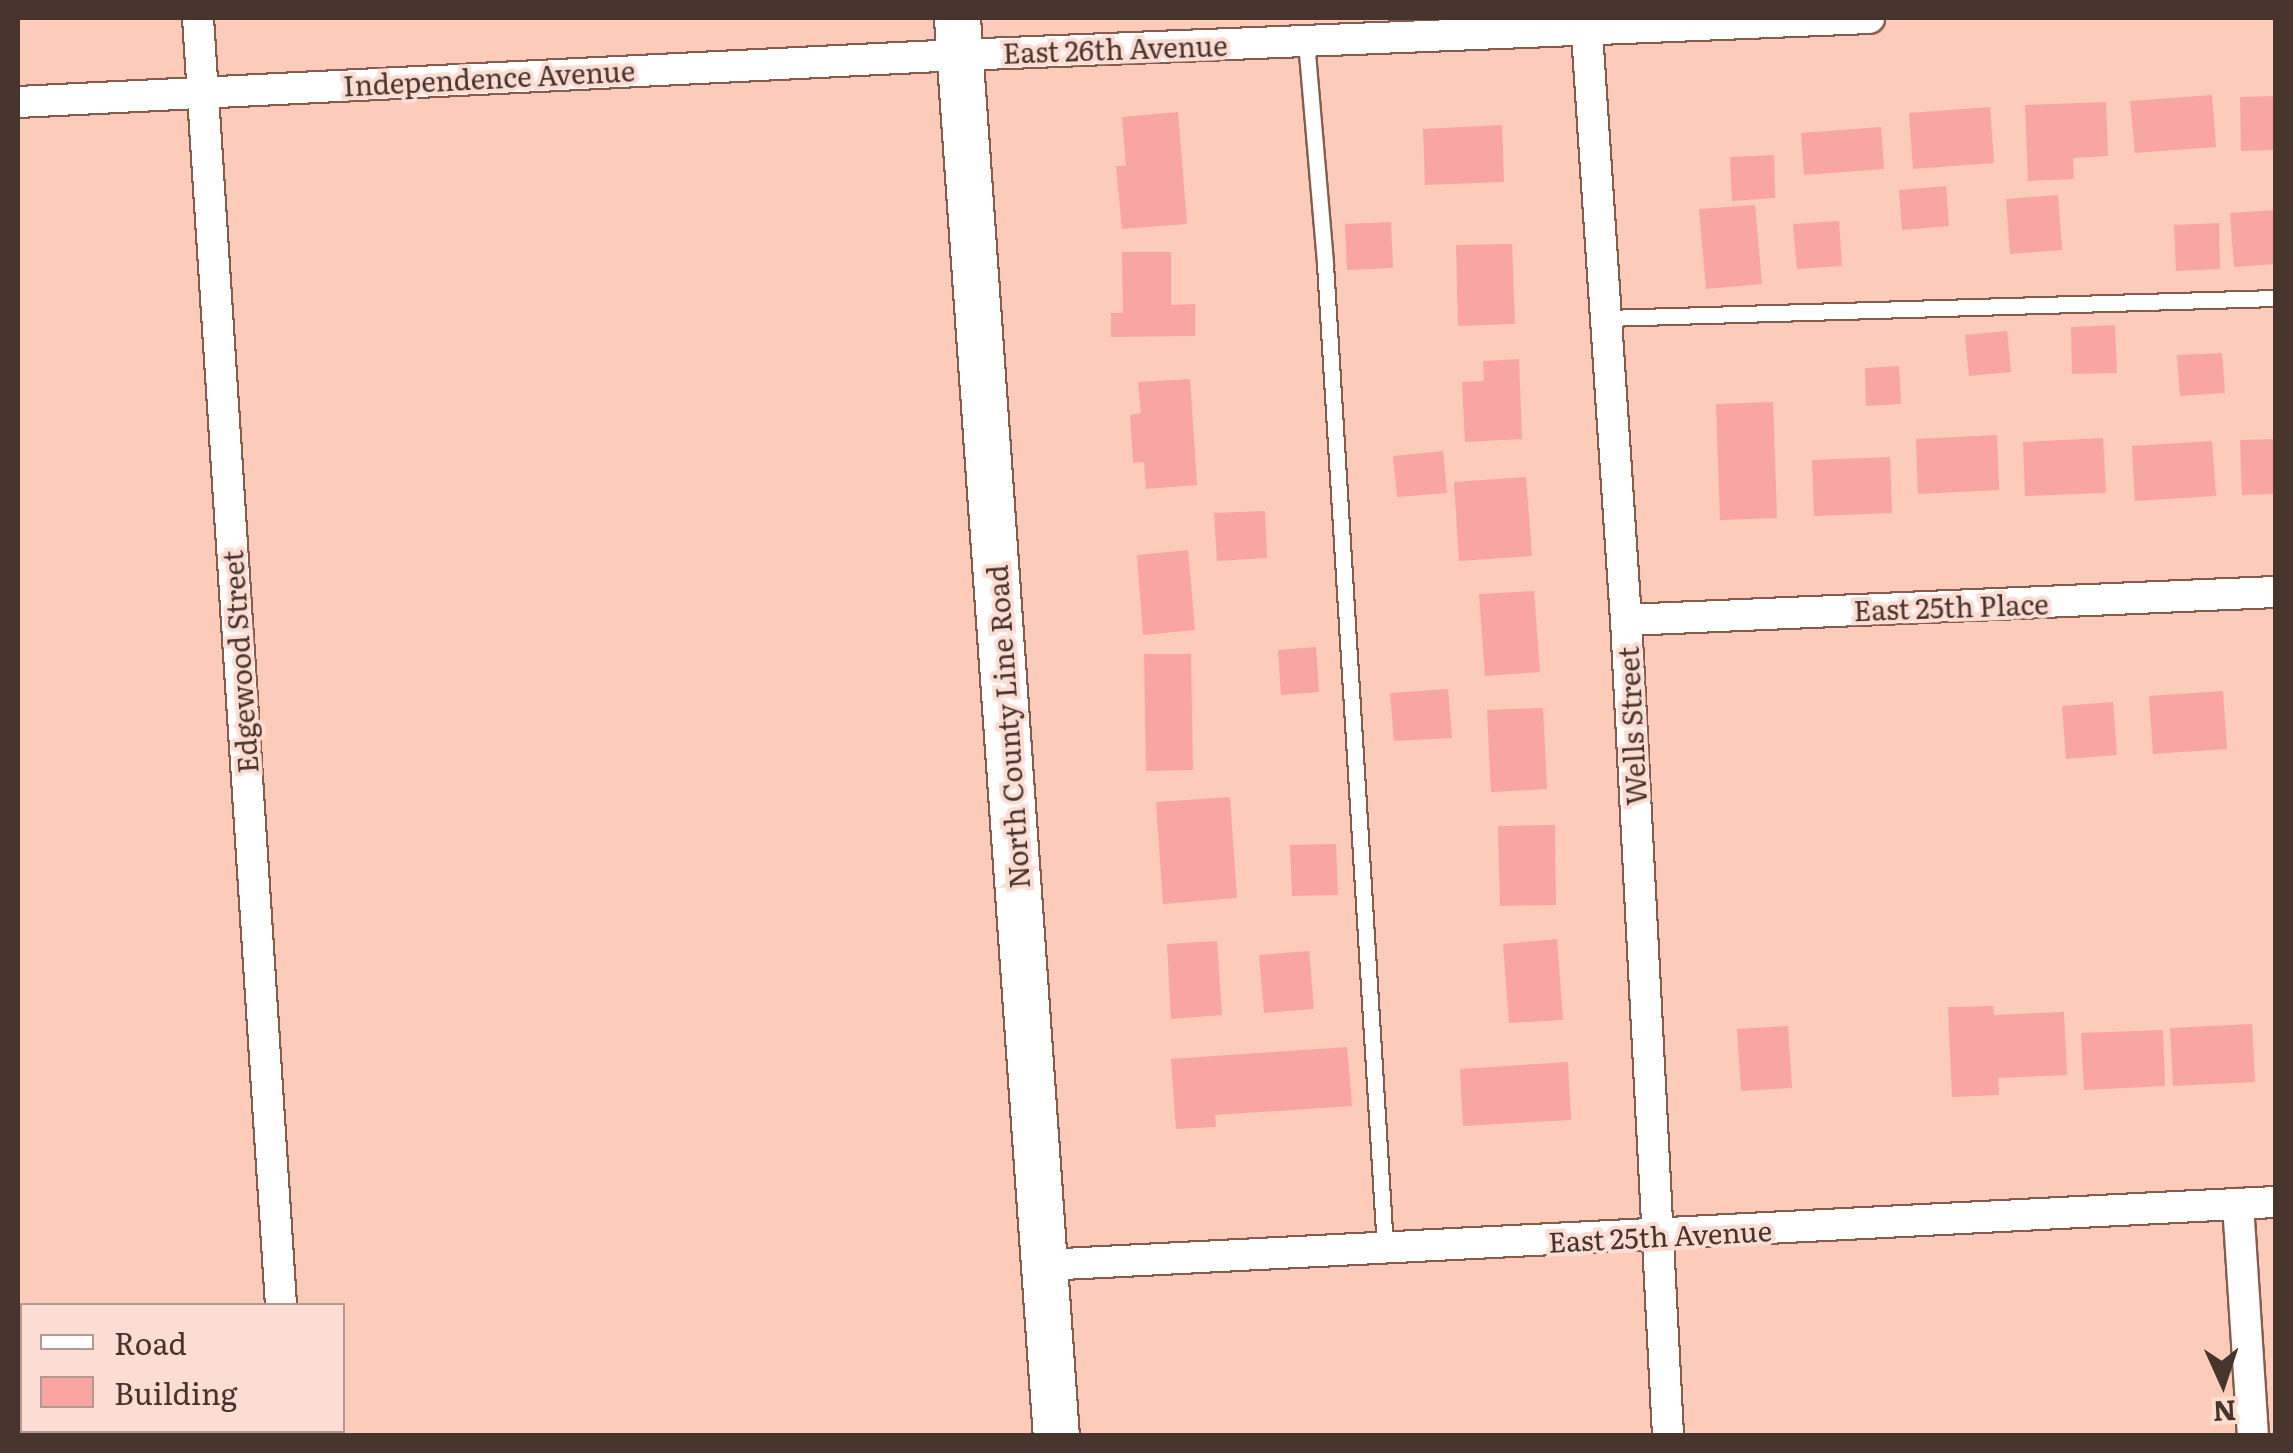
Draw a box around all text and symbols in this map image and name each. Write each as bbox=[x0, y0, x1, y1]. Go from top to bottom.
street label: East 26th Avenue bbox=[1002, 27, 1228, 69]
street label: Independence Avenue bbox=[342, 53, 636, 101]
street label: Edgewood Street bbox=[214, 549, 264, 775]
street label: North County Line Road bbox=[979, 564, 1035, 890]
street label: East 25th Place bbox=[1853, 586, 2049, 626]
street label: Wells Street bbox=[1610, 646, 1652, 806]
street label: East 25th Avenue bbox=[1547, 1212, 1773, 1258]
legend bbox=[20, 1303, 345, 1433]
text: Road bbox=[114, 1320, 187, 1364]
north arrow bbox=[2173, 1333, 2273, 1433]
text: Building bbox=[114, 1370, 238, 1414]
text: N bbox=[2212, 1391, 2237, 1435]

